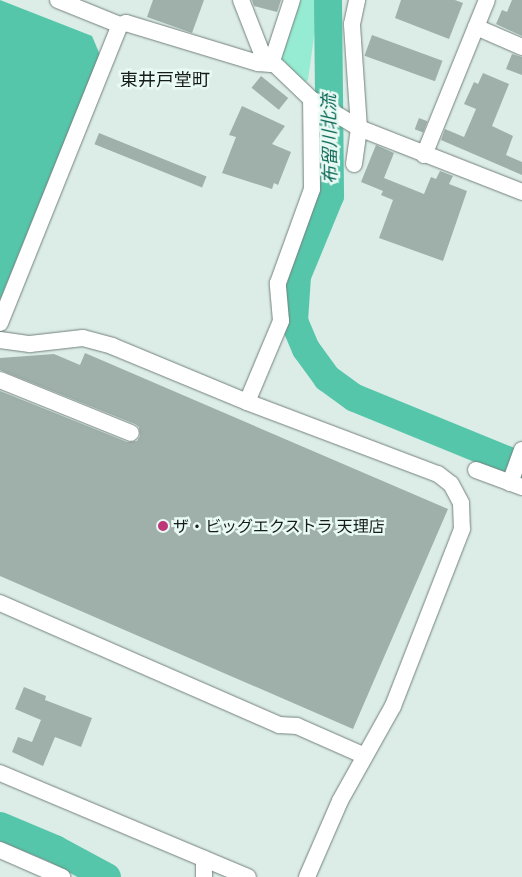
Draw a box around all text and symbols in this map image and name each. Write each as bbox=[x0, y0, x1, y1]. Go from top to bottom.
district label: 東井戸堂町 bbox=[120, 68, 210, 90]
water label: 布留川北流 bbox=[317, 94, 341, 184]
place label: ザ・ビッグエクストラ 天理店 bbox=[173, 516, 385, 536]
marker: ザ・ビッグエクストラ 天理店 bbox=[157, 520, 169, 532]

